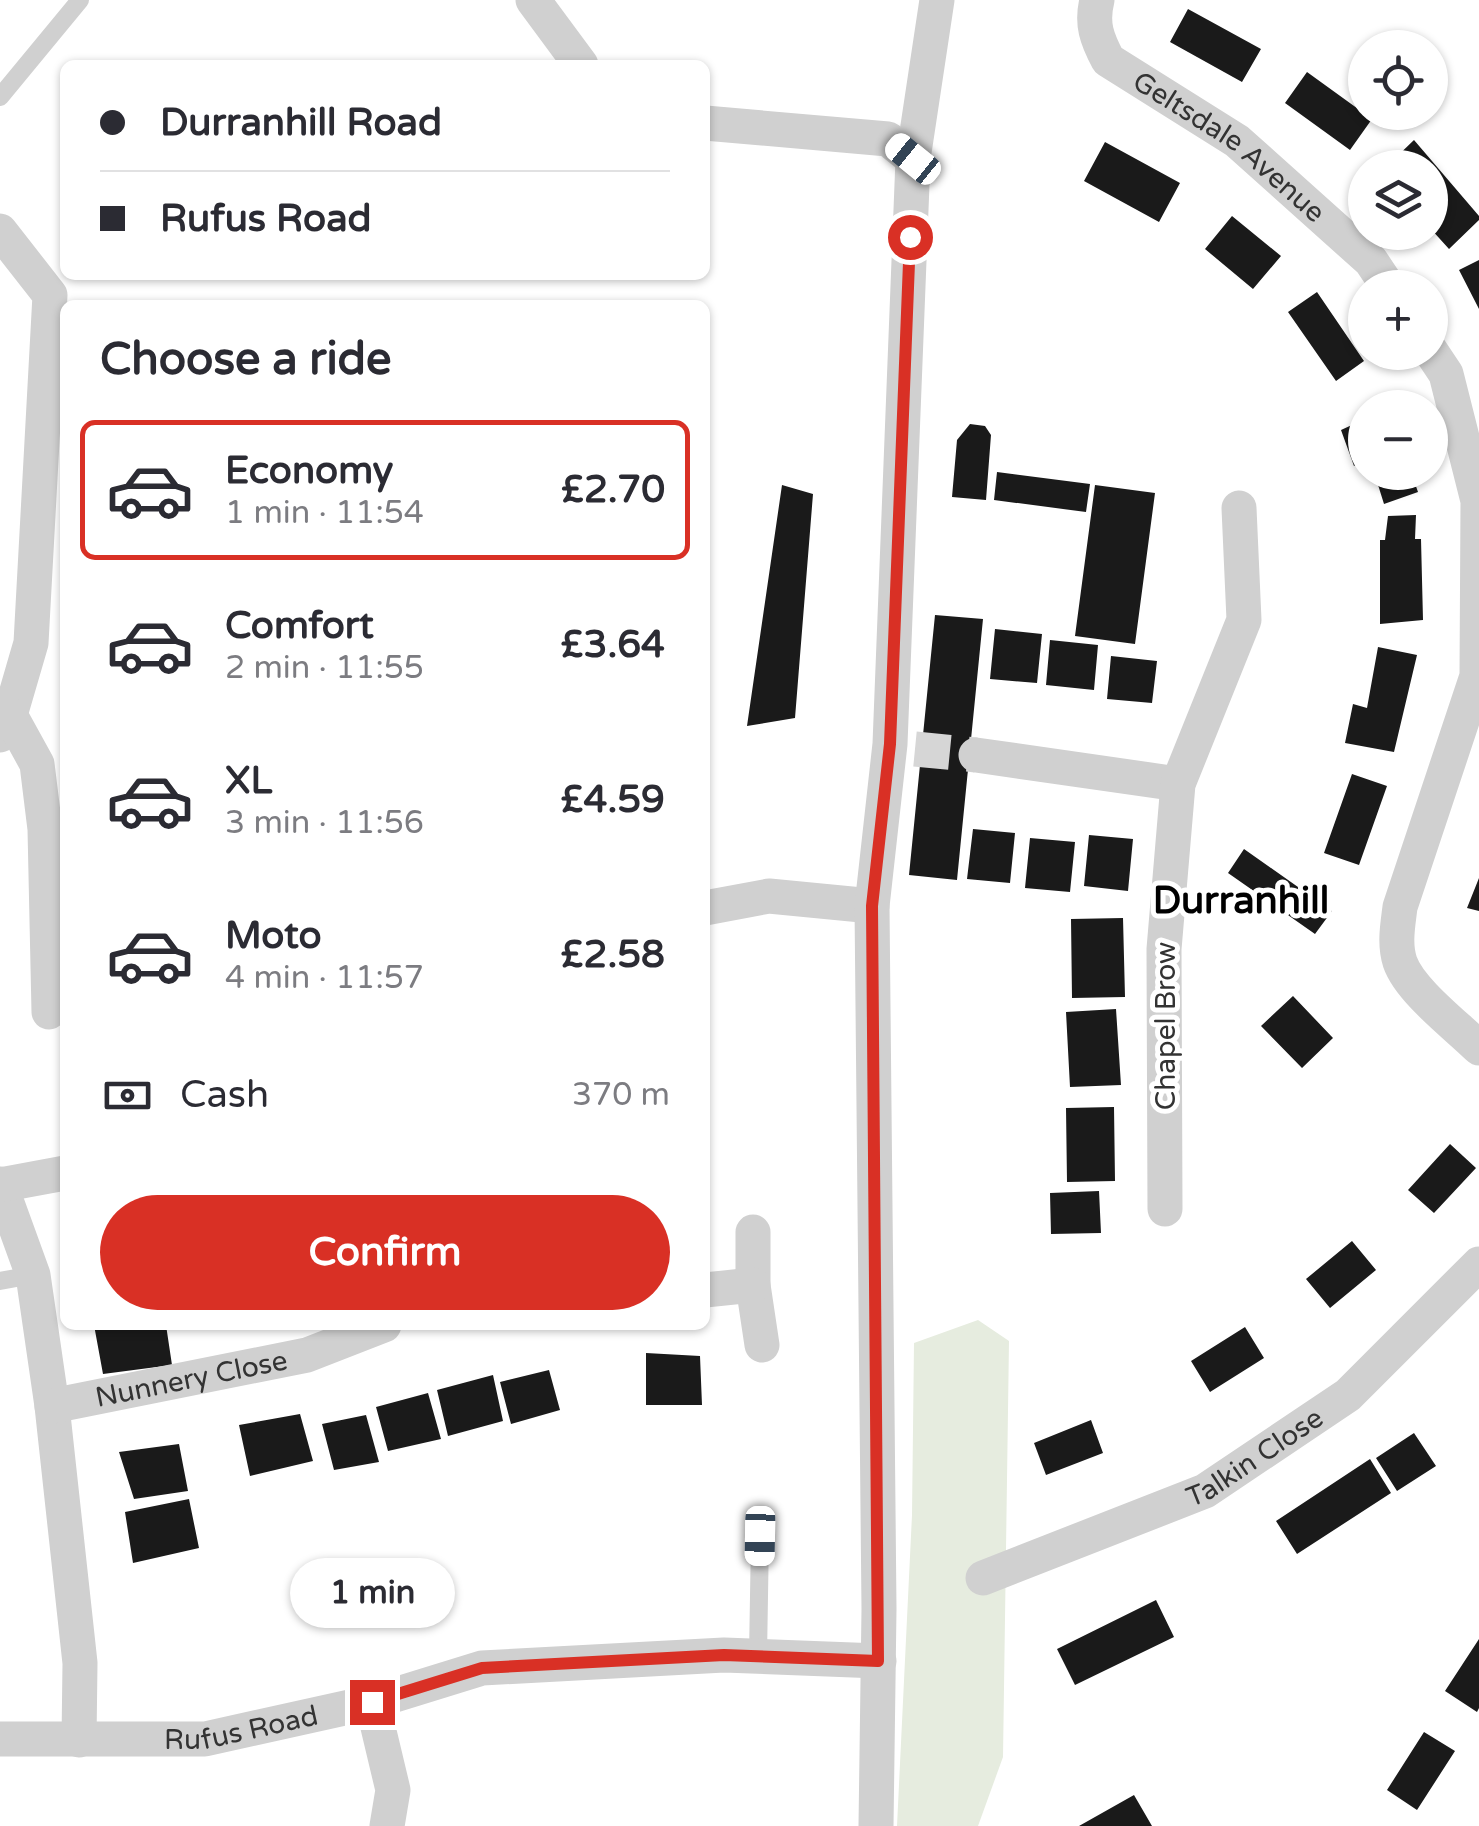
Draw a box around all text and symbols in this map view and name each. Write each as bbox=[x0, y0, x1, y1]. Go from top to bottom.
map controls bbox=[1348, 30, 1448, 490]
button: locate bbox=[1348, 30, 1448, 130]
street label: Geltsdale Avenue bbox=[1127, 64, 1332, 230]
text: Durranhill Road bbox=[160, 100, 442, 146]
car bbox=[880, 128, 946, 190]
button: layers bbox=[1348, 150, 1448, 250]
text: Rufus Road bbox=[160, 196, 371, 242]
route start bbox=[888, 215, 933, 260]
button: + bbox=[1348, 270, 1448, 370]
text: Choose a ride bbox=[100, 333, 391, 387]
button: − bbox=[1348, 390, 1448, 490]
icon: car bbox=[105, 445, 195, 535]
text: Economy bbox=[225, 448, 393, 494]
text: £2.70 bbox=[561, 467, 665, 513]
text: 1 min · 11:54 bbox=[225, 494, 424, 532]
icon: car bbox=[105, 600, 195, 690]
text: Comfort bbox=[225, 603, 374, 649]
text: £3.64 bbox=[561, 622, 665, 668]
text: 2 min · 11:55 bbox=[225, 649, 424, 687]
icon: car bbox=[105, 755, 195, 845]
text: XL bbox=[225, 758, 272, 804]
text: £4.59 bbox=[561, 777, 665, 823]
text: 3 min · 11:56 bbox=[225, 804, 424, 842]
district label: Durranhill bbox=[1153, 878, 1329, 924]
icon: car bbox=[105, 910, 195, 1000]
text: Moto bbox=[225, 913, 321, 959]
text: £2.58 bbox=[561, 932, 665, 978]
street label: Chapel Brow bbox=[1149, 942, 1183, 1110]
text: 4 min · 11:57 bbox=[225, 959, 424, 997]
icon: cash bbox=[100, 1068, 155, 1123]
text: Cash bbox=[180, 1072, 269, 1118]
text: 370 m bbox=[572, 1076, 670, 1114]
button: Confirm bbox=[100, 1195, 670, 1310]
street label: Nunnery Close bbox=[92, 1343, 290, 1415]
street label: Talkin Close bbox=[1182, 1401, 1330, 1515]
car bbox=[744, 1506, 776, 1566]
callout: 1 min bbox=[290, 1557, 454, 1627]
text: 1 min bbox=[330, 1574, 415, 1612]
route end bbox=[350, 1680, 395, 1725]
street label: Rufus Road bbox=[164, 1699, 321, 1757]

